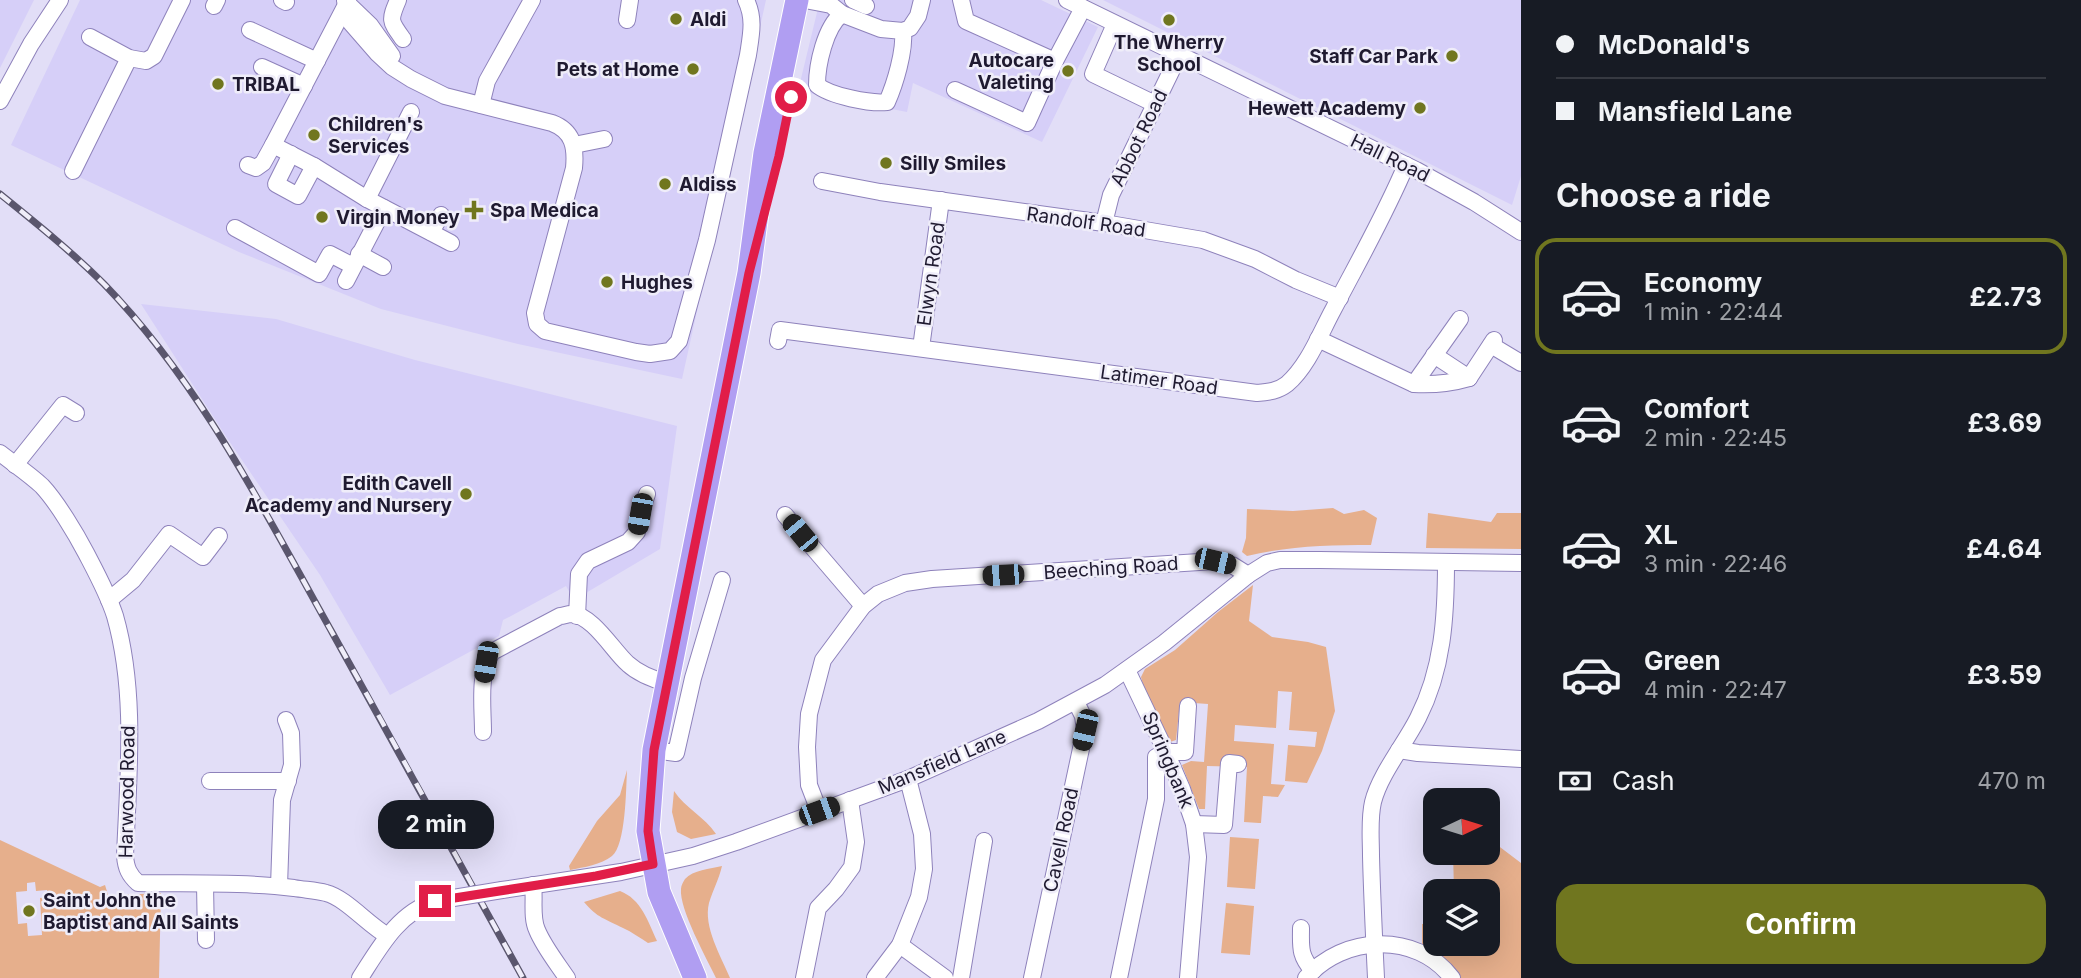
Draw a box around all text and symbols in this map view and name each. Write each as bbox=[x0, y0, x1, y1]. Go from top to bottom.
place label: Aldi bbox=[690, 8, 726, 31]
marker: Aldi bbox=[668, 11, 684, 27]
marker: The Wherry School bbox=[1161, 12, 1177, 28]
text: McDonald's bbox=[1598, 29, 1750, 60]
place label: The Wherry School bbox=[1114, 31, 1225, 76]
place label: Staff Car Park bbox=[1309, 45, 1438, 68]
marker: Staff Car Park bbox=[1444, 48, 1460, 64]
place label: Autocare Valeting bbox=[969, 49, 1054, 94]
place label: Pets at Home bbox=[557, 58, 679, 81]
marker: Pets at Home bbox=[685, 61, 701, 77]
marker: Autocare Valeting bbox=[1060, 63, 1076, 79]
place label: TRIBAL bbox=[232, 73, 300, 96]
marker: TRIBAL bbox=[210, 76, 226, 92]
route start bbox=[775, 81, 807, 113]
street label: Abbot Road bbox=[1106, 86, 1172, 190]
text: Mansfield Lane bbox=[1598, 96, 1792, 127]
place label: Hewett Academy bbox=[1248, 97, 1407, 120]
marker: Hewett Academy bbox=[1412, 100, 1428, 116]
place label: Children's Services bbox=[328, 113, 423, 158]
marker: Children's Services bbox=[306, 127, 322, 143]
street label: Hall Road bbox=[1347, 129, 1433, 187]
place label: Silly Smiles bbox=[900, 152, 1006, 175]
marker: Silly Smiles bbox=[878, 155, 894, 171]
place label: Aldiss bbox=[679, 173, 737, 196]
marker: Aldiss bbox=[657, 176, 673, 192]
text: Choose a ride bbox=[1556, 176, 1771, 215]
place label: Spa Medica bbox=[490, 199, 599, 222]
marker: Spa Medica bbox=[464, 200, 484, 220]
street label: Randolf Road bbox=[1025, 202, 1147, 242]
place label: Virgin Money bbox=[336, 206, 460, 229]
marker: Virgin Money bbox=[314, 209, 330, 225]
street label: Elwyn Road bbox=[912, 221, 950, 327]
icon: car bbox=[1560, 265, 1623, 328]
text: Economy bbox=[1644, 267, 1762, 298]
place label: Hughes bbox=[621, 271, 693, 294]
marker: Hughes bbox=[599, 274, 615, 290]
text: £2.73 bbox=[1970, 281, 2042, 312]
text: 1 min · 22:44 bbox=[1644, 298, 1783, 326]
street label: Latimer Road bbox=[1099, 360, 1219, 400]
icon: car bbox=[1560, 391, 1623, 454]
text: Comfort bbox=[1644, 393, 1749, 424]
text: £3.69 bbox=[1967, 407, 2042, 438]
text: 2 min · 22:45 bbox=[1644, 424, 1787, 452]
place label: Edith Cavell Academy and Nursery bbox=[245, 472, 453, 517]
marker: Edith Cavell Academy and Nursery bbox=[458, 486, 474, 502]
car bbox=[627, 491, 654, 537]
car bbox=[779, 510, 822, 556]
icon: car bbox=[1560, 517, 1623, 580]
text: XL bbox=[1644, 519, 1678, 550]
text: £4.64 bbox=[1966, 533, 2042, 564]
car bbox=[1193, 546, 1238, 576]
text: 3 min · 22:46 bbox=[1644, 550, 1787, 578]
street label: Beeching Road bbox=[1043, 552, 1179, 584]
car bbox=[982, 563, 1025, 587]
car bbox=[473, 640, 500, 684]
icon: car bbox=[1560, 643, 1623, 706]
text: Green bbox=[1644, 645, 1721, 676]
text: £3.59 bbox=[1967, 659, 2042, 690]
text: 4 min · 22:47 bbox=[1644, 676, 1787, 704]
car bbox=[1071, 707, 1100, 753]
street label: Springbank bbox=[1137, 708, 1199, 812]
street label: Harwood Road bbox=[114, 725, 140, 859]
street label: Mansfield Lane bbox=[874, 725, 1010, 799]
icon: cash bbox=[1556, 762, 1594, 800]
text: Cash bbox=[1612, 765, 1675, 796]
text: 470 m bbox=[1977, 767, 2046, 795]
street label: Cavell Road bbox=[1039, 786, 1083, 894]
north arrow bbox=[1423, 788, 1500, 864]
map controls bbox=[1423, 788, 1500, 956]
car bbox=[796, 794, 843, 828]
callout: 2 min bbox=[377, 800, 493, 848]
text: 2 min bbox=[405, 810, 467, 838]
button: layers bbox=[1423, 879, 1500, 956]
button: Confirm bbox=[1556, 884, 2046, 964]
route end bbox=[419, 885, 451, 917]
place label: Saint John the Baptist and All Saints bbox=[43, 889, 239, 934]
marker: Saint John the Baptist and All Saints bbox=[21, 903, 37, 919]

